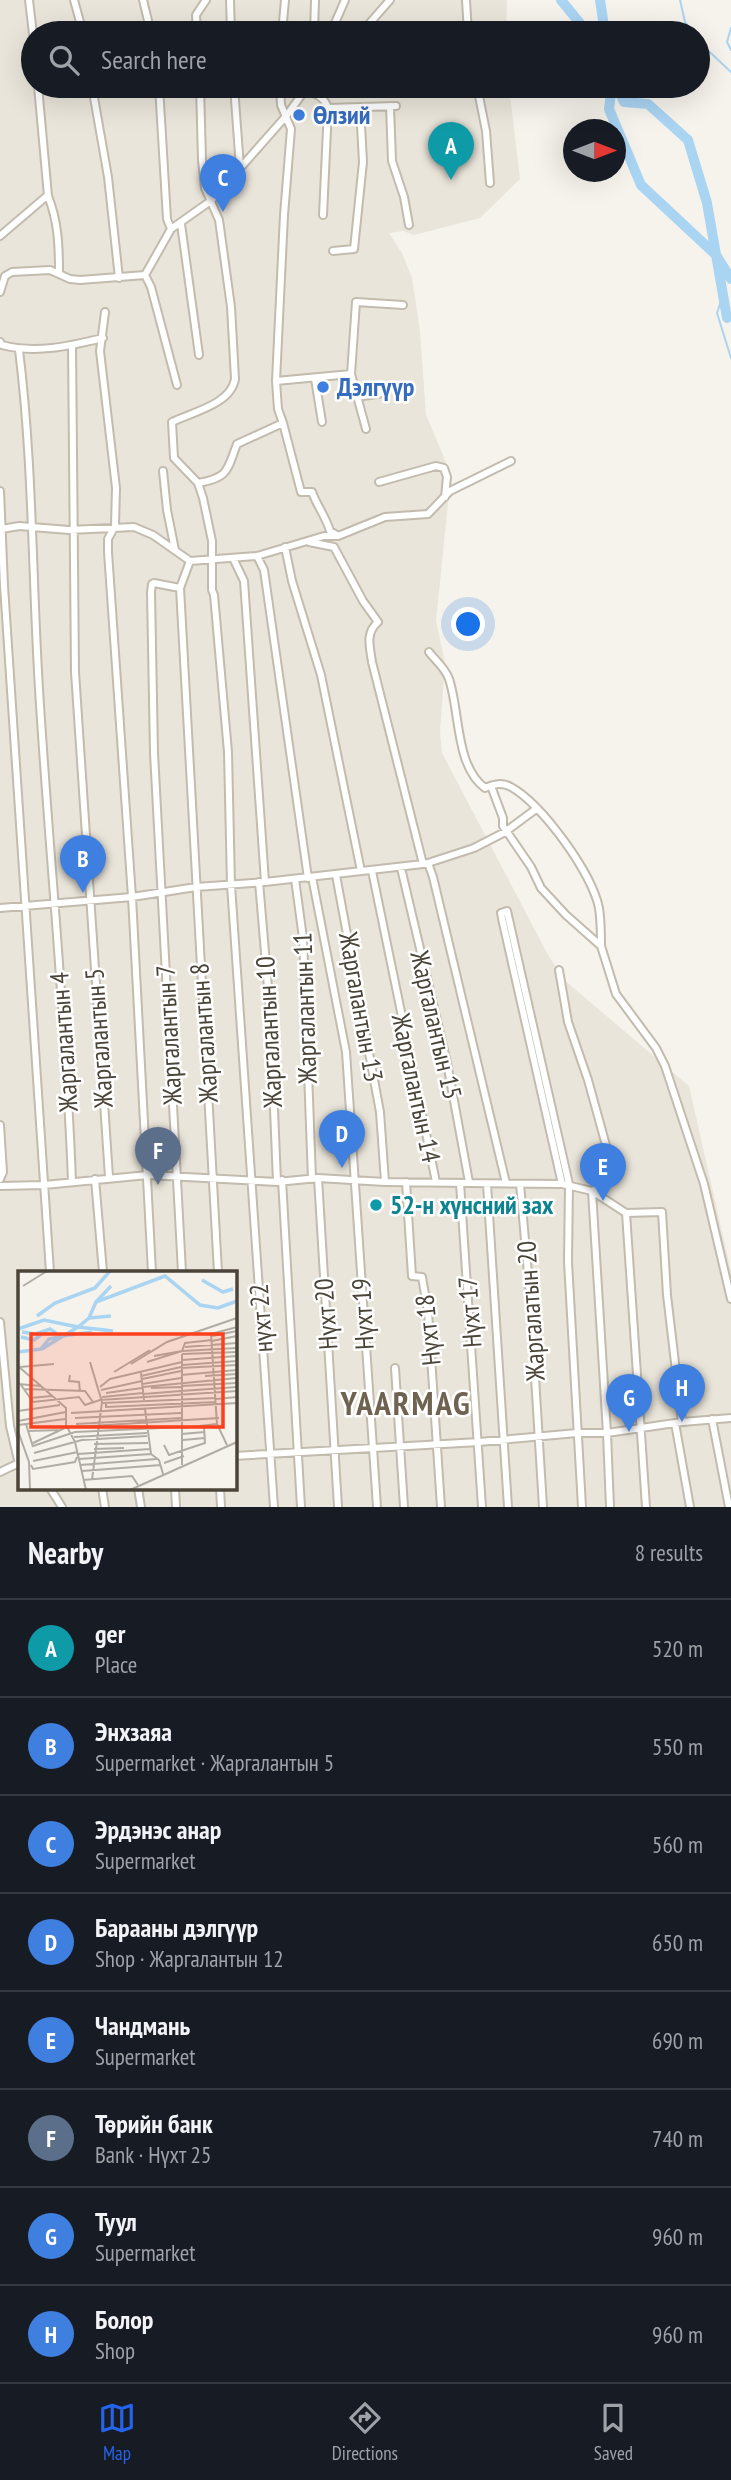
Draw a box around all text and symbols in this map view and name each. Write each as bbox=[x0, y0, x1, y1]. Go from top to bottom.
search box bbox=[21, 21, 710, 98]
icon: search bbox=[45, 41, 83, 79]
text: Search here bbox=[101, 43, 207, 76]
place label: Өлзий bbox=[313, 98, 371, 131]
marker: Өлзий bbox=[291, 107, 307, 123]
north arrow bbox=[563, 119, 626, 182]
pin: A bbox=[428, 122, 474, 180]
pin: C bbox=[200, 154, 246, 212]
place label: Дэлгүүр bbox=[337, 370, 414, 403]
marker: Дэлгүүр bbox=[315, 379, 331, 395]
your location bbox=[451, 607, 485, 641]
pin: B bbox=[60, 835, 106, 893]
street label: Жаргалантын 13 bbox=[332, 928, 391, 1084]
street label: Жаргалантын 11 bbox=[285, 932, 324, 1085]
street label: Жаргалантын 15 bbox=[403, 946, 470, 1102]
street label: Жаргалантын 10 bbox=[248, 955, 289, 1110]
street label: Жаргалантын 8 bbox=[182, 962, 225, 1105]
street label: Жаргалантын 7 bbox=[148, 964, 189, 1107]
street label: Жаргалантын 5 bbox=[77, 967, 120, 1110]
street label: Жаргалантын 4 bbox=[42, 971, 85, 1114]
street label: Жаргалантын 14 bbox=[384, 1009, 448, 1166]
pin: D bbox=[319, 1110, 365, 1168]
pin: F bbox=[135, 1127, 181, 1185]
pin: E bbox=[580, 1143, 626, 1201]
place label: 52-н хүнсний зах bbox=[390, 1188, 554, 1221]
marker: 52-н хүнсний зах bbox=[368, 1197, 384, 1213]
street label: Жаргалатын 20 bbox=[509, 1240, 552, 1383]
inset map bbox=[18, 1271, 236, 1490]
street label: Нүхт 17 bbox=[451, 1275, 488, 1349]
street label: Нүхт 20 bbox=[307, 1277, 344, 1351]
street label: Нүхт 19 bbox=[344, 1278, 381, 1351]
street label: нүхт 22 bbox=[242, 1283, 279, 1353]
street label: Нүхт 18 bbox=[407, 1293, 448, 1367]
pin: H bbox=[659, 1364, 705, 1422]
pin: G bbox=[606, 1374, 652, 1432]
district label: YAARMAG bbox=[339, 1381, 472, 1424]
text: Nearby bbox=[28, 1533, 103, 1572]
text: 8 results bbox=[635, 1538, 703, 1567]
text: ger bbox=[95, 1617, 125, 1650]
text: A bbox=[45, 1634, 57, 1663]
text: 520 m bbox=[652, 1634, 703, 1663]
text: Place bbox=[95, 1650, 137, 1679]
text: Энхзаяа bbox=[95, 1715, 172, 1748]
text: B bbox=[45, 1732, 57, 1761]
text: 550 m bbox=[652, 1732, 703, 1761]
text: Supermarket · Жаргалантын 5 bbox=[95, 1748, 334, 1777]
text: Эрдэнэс анар bbox=[95, 1813, 221, 1846]
text: C bbox=[46, 1830, 56, 1859]
text: 560 m bbox=[652, 1830, 703, 1859]
text: Supermarket bbox=[95, 1846, 196, 1875]
text: Барааны дэлгүүр bbox=[95, 1911, 258, 1944]
text: D bbox=[45, 1928, 57, 1957]
text: 650 m bbox=[652, 1928, 703, 1957]
text: Shop · Жаргалантын 12 bbox=[95, 1944, 284, 1973]
text: Чандмань bbox=[95, 2009, 190, 2042]
text: E bbox=[46, 2026, 56, 2055]
text: 690 m bbox=[652, 2026, 703, 2055]
text: Supermarket bbox=[95, 2042, 196, 2071]
text: Төрийн банк bbox=[95, 2107, 213, 2140]
text: F bbox=[46, 2124, 56, 2153]
text: 740 m bbox=[652, 2124, 703, 2153]
text: Bank · Нүхт 25 bbox=[95, 2140, 211, 2169]
text: Туул bbox=[95, 2205, 137, 2238]
text: G bbox=[45, 2222, 57, 2251]
text: 960 m bbox=[652, 2222, 703, 2251]
text: Supermarket bbox=[95, 2238, 196, 2267]
text: Болор bbox=[95, 2303, 153, 2336]
text: H bbox=[45, 2320, 57, 2349]
text: 960 m bbox=[652, 2320, 703, 2349]
text: Shop bbox=[95, 2336, 135, 2365]
tab: Map bbox=[98, 2399, 136, 2465]
tab: Directions bbox=[332, 2399, 398, 2465]
tab: Saved bbox=[594, 2399, 633, 2465]

